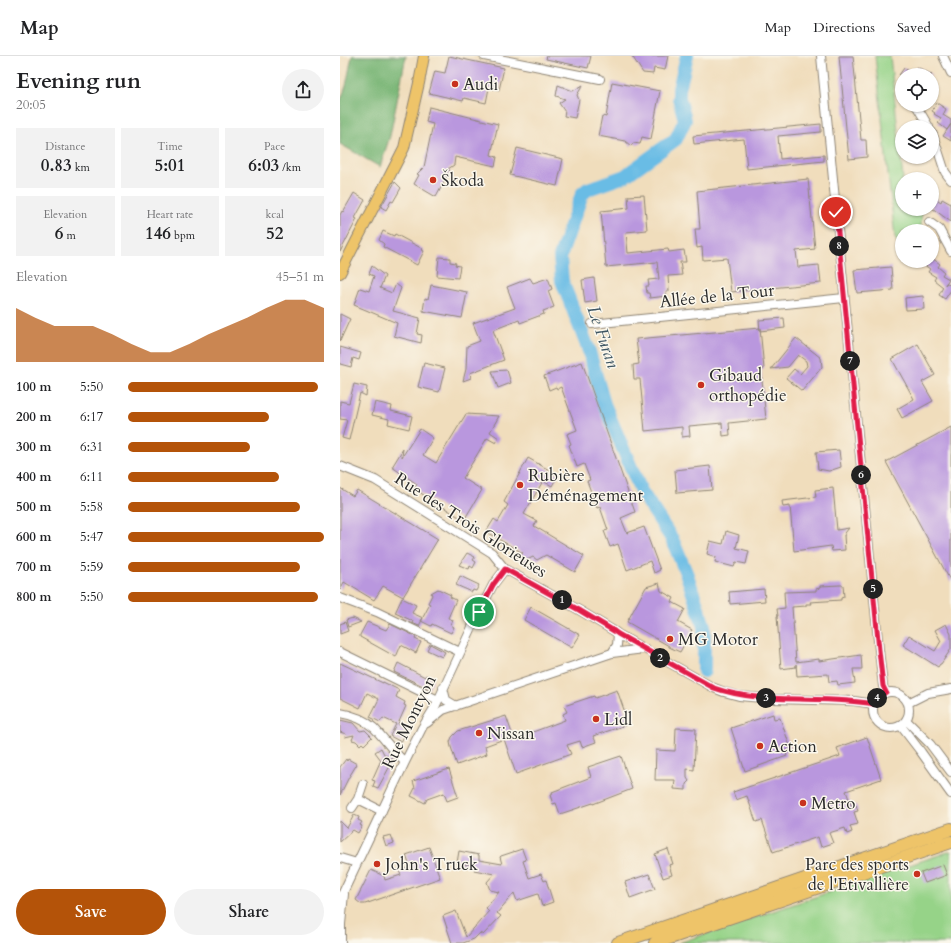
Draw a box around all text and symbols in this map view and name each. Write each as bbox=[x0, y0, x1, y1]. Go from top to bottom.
text: Map bbox=[20, 15, 59, 41]
text: Map bbox=[765, 18, 791, 37]
text: Directions bbox=[813, 18, 875, 37]
text: Saved bbox=[897, 18, 931, 37]
text: Evening run bbox=[16, 66, 141, 96]
map controls bbox=[895, 68, 939, 268]
button: locate bbox=[895, 68, 939, 112]
button: share bbox=[282, 69, 324, 111]
place label: Audi bbox=[463, 73, 498, 96]
marker: Audi bbox=[450, 79, 460, 89]
text: 20:05 bbox=[16, 96, 46, 114]
button: layers bbox=[895, 120, 939, 164]
text: Distance bbox=[45, 139, 85, 154]
text: Time bbox=[157, 139, 183, 154]
text: Pace bbox=[264, 139, 285, 154]
text: 0.83 bbox=[41, 154, 72, 177]
text: 5:01 bbox=[154, 154, 186, 177]
text: 6:03 bbox=[248, 154, 279, 177]
text: km bbox=[72, 160, 90, 175]
text: /km bbox=[279, 160, 301, 175]
place label: Škoda bbox=[441, 169, 485, 192]
button: + bbox=[895, 172, 939, 216]
marker: Škoda bbox=[428, 175, 438, 185]
pin bbox=[819, 195, 853, 229]
icon: check bbox=[825, 201, 847, 223]
text: Elevation bbox=[43, 207, 87, 222]
text: Heart rate bbox=[147, 207, 193, 222]
text: kcal bbox=[265, 207, 284, 222]
text: 6 bbox=[55, 222, 64, 245]
text: 146 bbox=[145, 222, 171, 245]
text: 52 bbox=[266, 222, 283, 245]
button: − bbox=[895, 224, 939, 268]
text: m bbox=[64, 228, 76, 243]
text: bpm bbox=[171, 228, 195, 243]
pin: 8 bbox=[829, 236, 849, 256]
text: 8 bbox=[836, 238, 842, 253]
text: Elevation bbox=[16, 268, 68, 286]
text: 45–51 m bbox=[276, 268, 324, 286]
street label: Allée de la Tour bbox=[658, 278, 776, 313]
water label: Le Furan bbox=[581, 302, 625, 372]
pin: 7 bbox=[840, 351, 860, 371]
text: 7 bbox=[847, 353, 853, 368]
place label: Gibaud orthopédie bbox=[709, 364, 787, 407]
text: 100 m bbox=[16, 378, 51, 396]
text: 5:50 bbox=[80, 378, 103, 396]
marker: Gibaud orthopédie bbox=[696, 380, 706, 390]
text: 200 m bbox=[16, 408, 51, 426]
text: 6:17 bbox=[80, 408, 103, 426]
text: 300 m bbox=[16, 438, 51, 456]
text: 6:31 bbox=[80, 438, 103, 456]
place label: Rubière Déménagement bbox=[528, 464, 644, 507]
pin: 6 bbox=[851, 465, 871, 485]
street label: Rue des Trois Glorieuses bbox=[390, 467, 552, 583]
text: 6 bbox=[858, 467, 864, 482]
text: 400 m bbox=[16, 468, 51, 486]
text: 6:11 bbox=[80, 468, 103, 486]
marker: Rubière Déménagement bbox=[515, 480, 525, 490]
text: 500 m bbox=[16, 498, 51, 516]
text: 5:58 bbox=[80, 498, 103, 516]
text: 600 m bbox=[16, 528, 51, 546]
text: 5:47 bbox=[80, 528, 103, 546]
text: 700 m bbox=[16, 558, 51, 576]
text: 5:59 bbox=[80, 558, 103, 576]
pin: 5 bbox=[863, 579, 883, 599]
text: 5 bbox=[870, 581, 876, 596]
text: 800 m bbox=[16, 588, 51, 606]
text: 5:50 bbox=[80, 588, 103, 606]
pin: 1 bbox=[552, 590, 572, 610]
text: 1 bbox=[559, 592, 565, 607]
pin bbox=[462, 595, 496, 629]
icon: arrive bbox=[468, 601, 490, 623]
place label: MG Motor bbox=[678, 628, 759, 651]
marker: MG Motor bbox=[665, 634, 675, 644]
pin: 2 bbox=[650, 648, 670, 668]
text: 2 bbox=[657, 650, 663, 665]
street label: Rue Montyon bbox=[376, 671, 442, 773]
pin: 3 bbox=[756, 688, 776, 708]
pin: 4 bbox=[867, 688, 887, 708]
text: 3 bbox=[763, 690, 769, 705]
text: 4 bbox=[874, 690, 880, 705]
place label: Lidl bbox=[604, 708, 633, 731]
marker: Lidl bbox=[591, 714, 601, 724]
place label: Nissan bbox=[487, 722, 535, 745]
marker: Nissan bbox=[474, 728, 484, 738]
place label: Action bbox=[768, 735, 817, 758]
marker: Action bbox=[755, 741, 765, 751]
place label: Metro bbox=[811, 792, 856, 815]
marker: Metro bbox=[798, 798, 808, 808]
place label: John's Truck bbox=[382, 853, 479, 876]
place label: Parc des sports de l'Etivallière bbox=[805, 853, 909, 896]
marker: John's Truck bbox=[372, 859, 382, 869]
marker: Parc des sports de l'Etivallière bbox=[912, 869, 922, 879]
button: Save bbox=[16, 889, 166, 935]
button: Share bbox=[174, 889, 324, 935]

